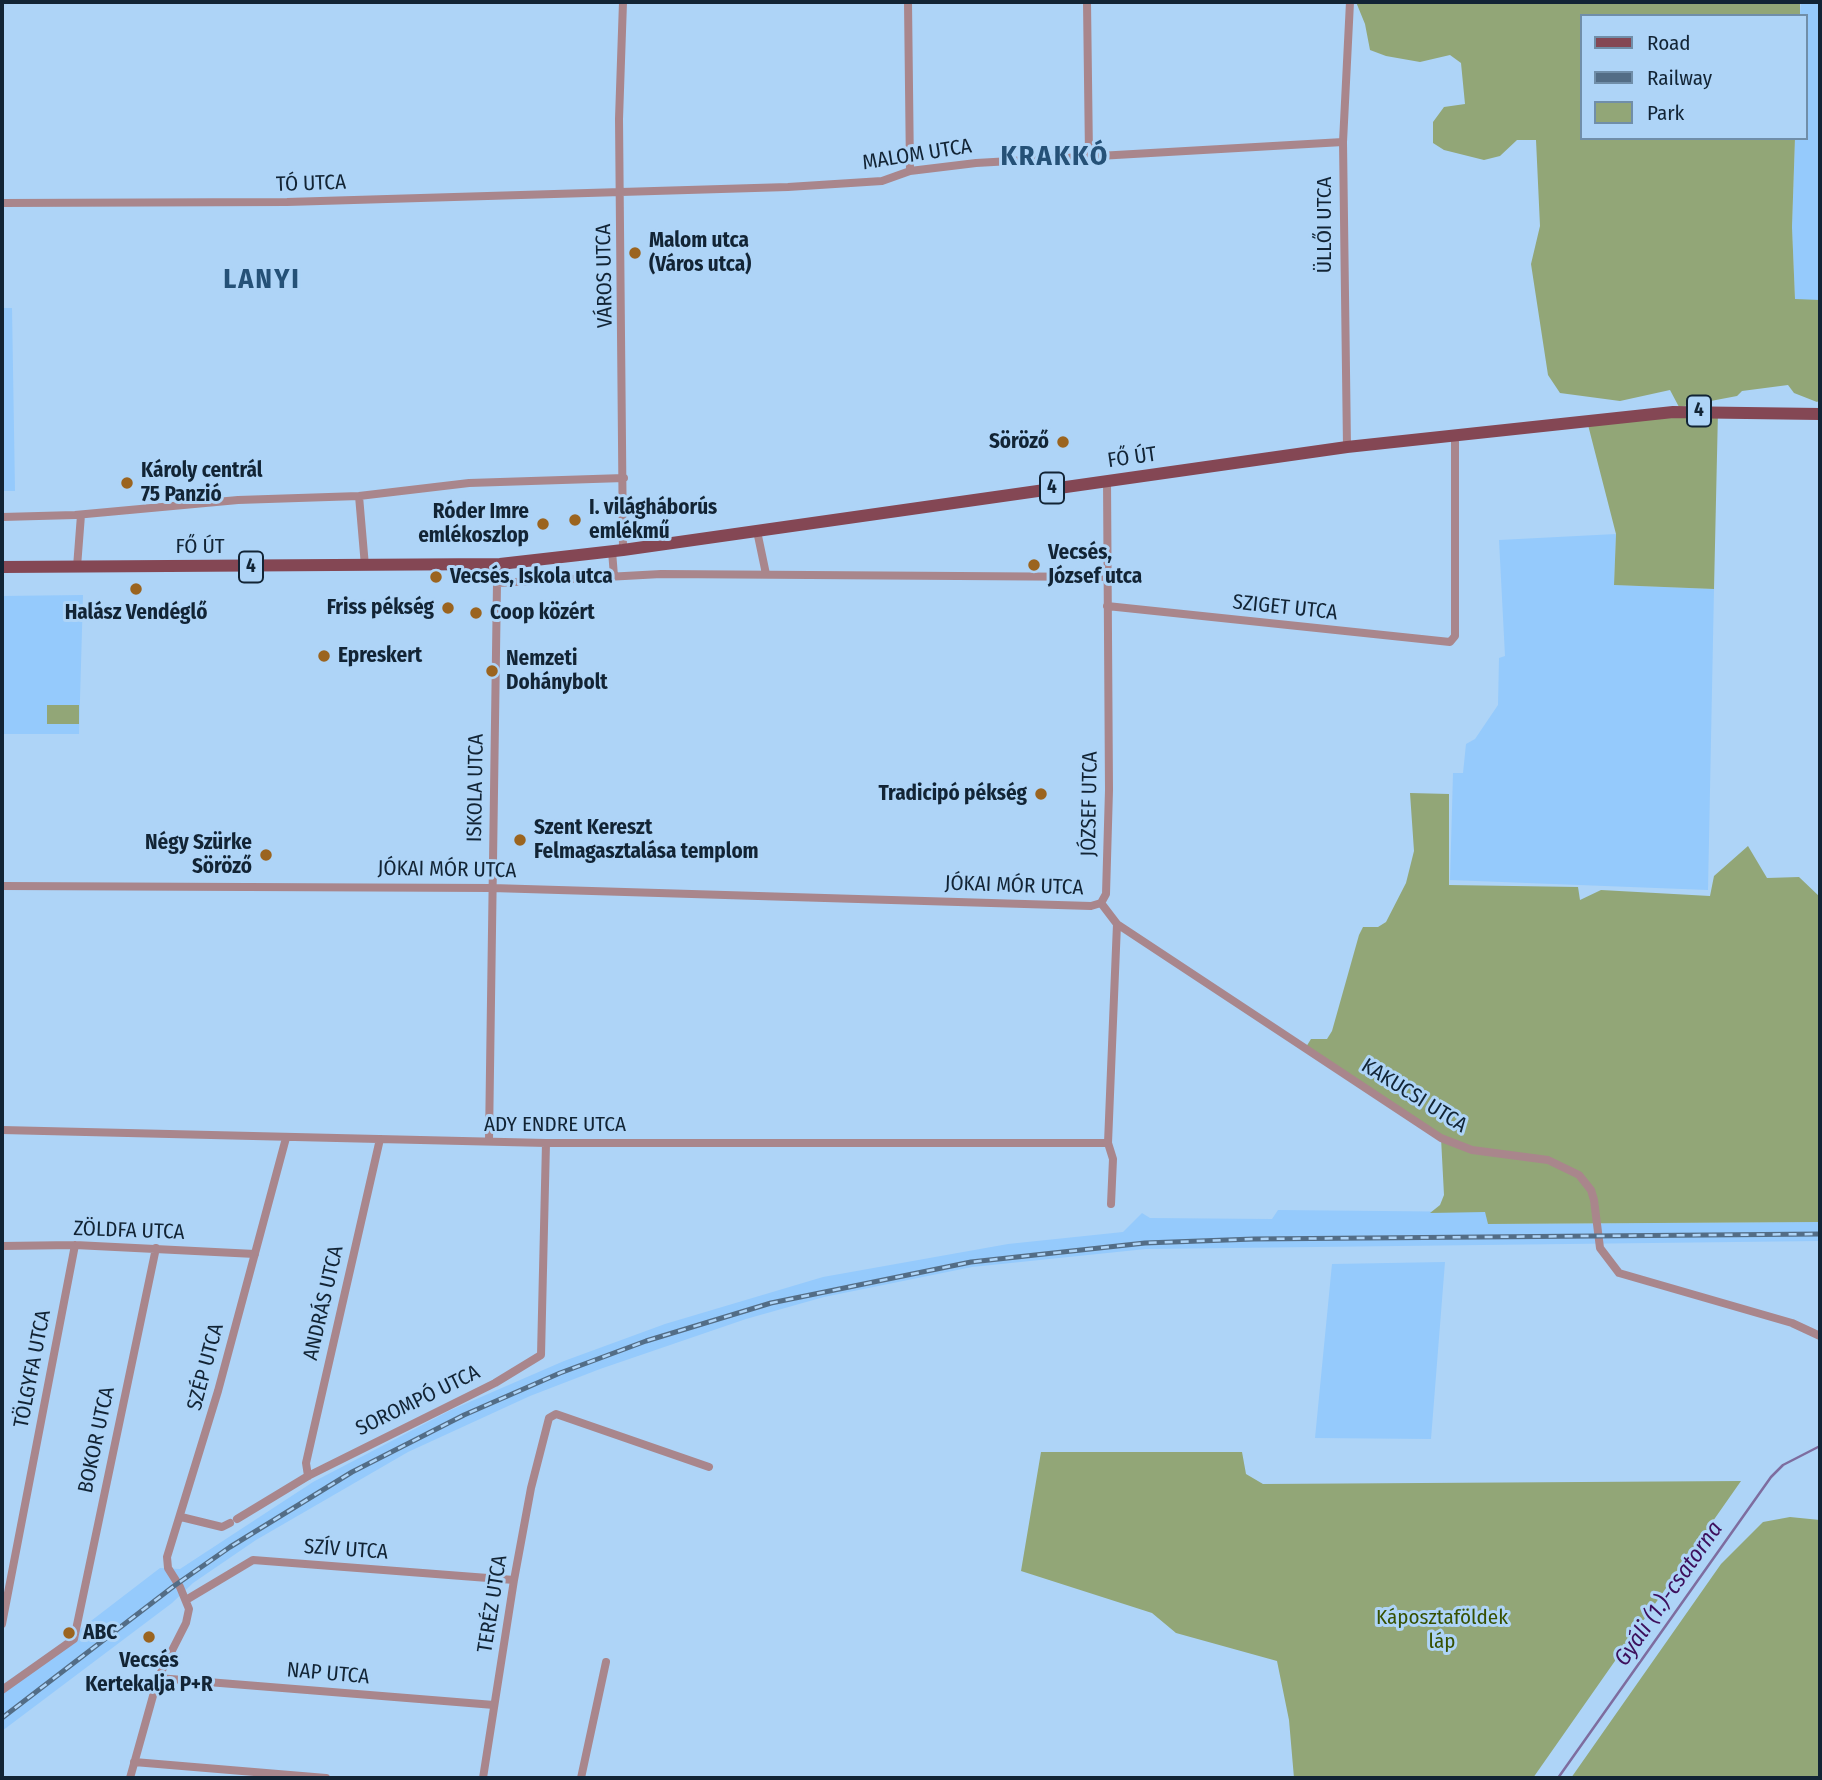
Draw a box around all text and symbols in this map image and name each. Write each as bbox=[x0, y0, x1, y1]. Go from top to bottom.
legend bbox=[1580, 14, 1808, 140]
text: Road bbox=[1647, 30, 1691, 56]
text: Railway bbox=[1647, 65, 1712, 91]
text: Park bbox=[1647, 100, 1684, 126]
street label: MALOM UTCA bbox=[861, 134, 973, 176]
district label: KRAKKÓ bbox=[1001, 140, 1109, 174]
street label: TÓ UTCA bbox=[276, 170, 346, 198]
street label: ÜLLŐI UTCA bbox=[1312, 177, 1338, 273]
street label: VÁROS UTCA bbox=[591, 224, 619, 328]
place label: Malom utca (Város utca) bbox=[649, 228, 751, 278]
marker: Malom utca (Város utca) bbox=[627, 245, 643, 261]
district label: LANYI bbox=[224, 263, 300, 297]
road number: 4 bbox=[1687, 396, 1711, 426]
place label: Söröző bbox=[989, 429, 1049, 455]
marker: Söröző bbox=[1055, 434, 1071, 450]
street label: FŐ ÚT bbox=[1106, 442, 1158, 474]
place label: Károly centrál 75 Panzió bbox=[141, 458, 262, 508]
road number: 4 bbox=[1040, 472, 1064, 503]
marker: Károly centrál 75 Panzió bbox=[119, 475, 135, 491]
place label: I. világháborús emlékmű bbox=[589, 495, 717, 545]
place label: Róder Imre emlékoszlop bbox=[418, 499, 529, 549]
marker: I. világháborús emlékmű bbox=[567, 512, 583, 528]
marker: Róder Imre emlékoszlop bbox=[535, 516, 551, 532]
street label: FŐ ÚT bbox=[175, 534, 225, 560]
place label: Vecsés, József utca bbox=[1048, 540, 1142, 590]
road number: 4 bbox=[239, 552, 263, 582]
marker: Vecsés, József utca bbox=[1026, 557, 1042, 573]
place label: Vecsés, Iskola utca bbox=[450, 564, 613, 590]
marker: Vecsés, Iskola utca bbox=[428, 569, 444, 585]
marker: Halász Vendéglő bbox=[128, 581, 144, 597]
street label: SZIGET UTCA bbox=[1231, 590, 1339, 626]
place label: Friss pékség bbox=[327, 595, 434, 621]
place label: Halász Vendéglő bbox=[65, 600, 207, 626]
marker: Friss pékség bbox=[440, 600, 456, 616]
place label: Coop közért bbox=[490, 600, 595, 626]
marker: Coop közért bbox=[468, 605, 484, 621]
place label: Epreskert bbox=[338, 643, 422, 669]
place label: Nemzeti Dohánybolt bbox=[506, 646, 608, 696]
marker: Epreskert bbox=[316, 648, 332, 664]
marker: Nemzeti Dohánybolt bbox=[484, 663, 500, 679]
street label: ISKOLA UTCA bbox=[462, 734, 490, 842]
street label: JÓZSEF UTCA bbox=[1076, 751, 1104, 857]
place label: Tradicipó pékség bbox=[878, 781, 1027, 807]
marker: Tradicipó pékség bbox=[1033, 786, 1049, 802]
place label: Szent Kereszt Felmagasztalása templom bbox=[534, 815, 759, 865]
place label: Négy Szürke Söröző bbox=[145, 830, 252, 880]
marker: Szent Kereszt Felmagasztalása templom bbox=[512, 832, 528, 848]
marker: Négy Szürke Söröző bbox=[258, 847, 274, 863]
street label: JÓKAI MÓR UTCA bbox=[377, 856, 517, 884]
street label: JÓKAI MÓR UTCA bbox=[944, 871, 1084, 901]
street label: KAKUCSI UTCA bbox=[1356, 1054, 1472, 1138]
street label: ADY ENDRE UTCA bbox=[484, 1112, 626, 1138]
street label: ZÖLDFA UTCA bbox=[73, 1216, 185, 1246]
street label: ANDRÁS UTCA bbox=[299, 1243, 349, 1363]
street label: TÖLGYFA UTCA bbox=[9, 1308, 57, 1430]
street label: SZÉP UTCA bbox=[182, 1321, 230, 1413]
street label: SOROMPÓ UTCA bbox=[352, 1360, 484, 1442]
street label: BOKOR UTCA bbox=[73, 1385, 121, 1495]
water label: Gyáli (1.)-csatorna bbox=[1609, 1516, 1729, 1672]
street label: SZÍV UTCA bbox=[303, 1534, 389, 1566]
street label: TERÉZ UTCA bbox=[473, 1553, 513, 1655]
park label: Káposztaföldek láp bbox=[1376, 1605, 1508, 1655]
place label: ABC bbox=[83, 1620, 117, 1646]
marker: ABC bbox=[61, 1625, 77, 1641]
marker: Vecsés Kertekalja P+R bbox=[141, 1629, 157, 1645]
place label: Vecsés Kertekalja P+R bbox=[85, 1648, 213, 1698]
street label: NAP UTCA bbox=[286, 1658, 370, 1690]

